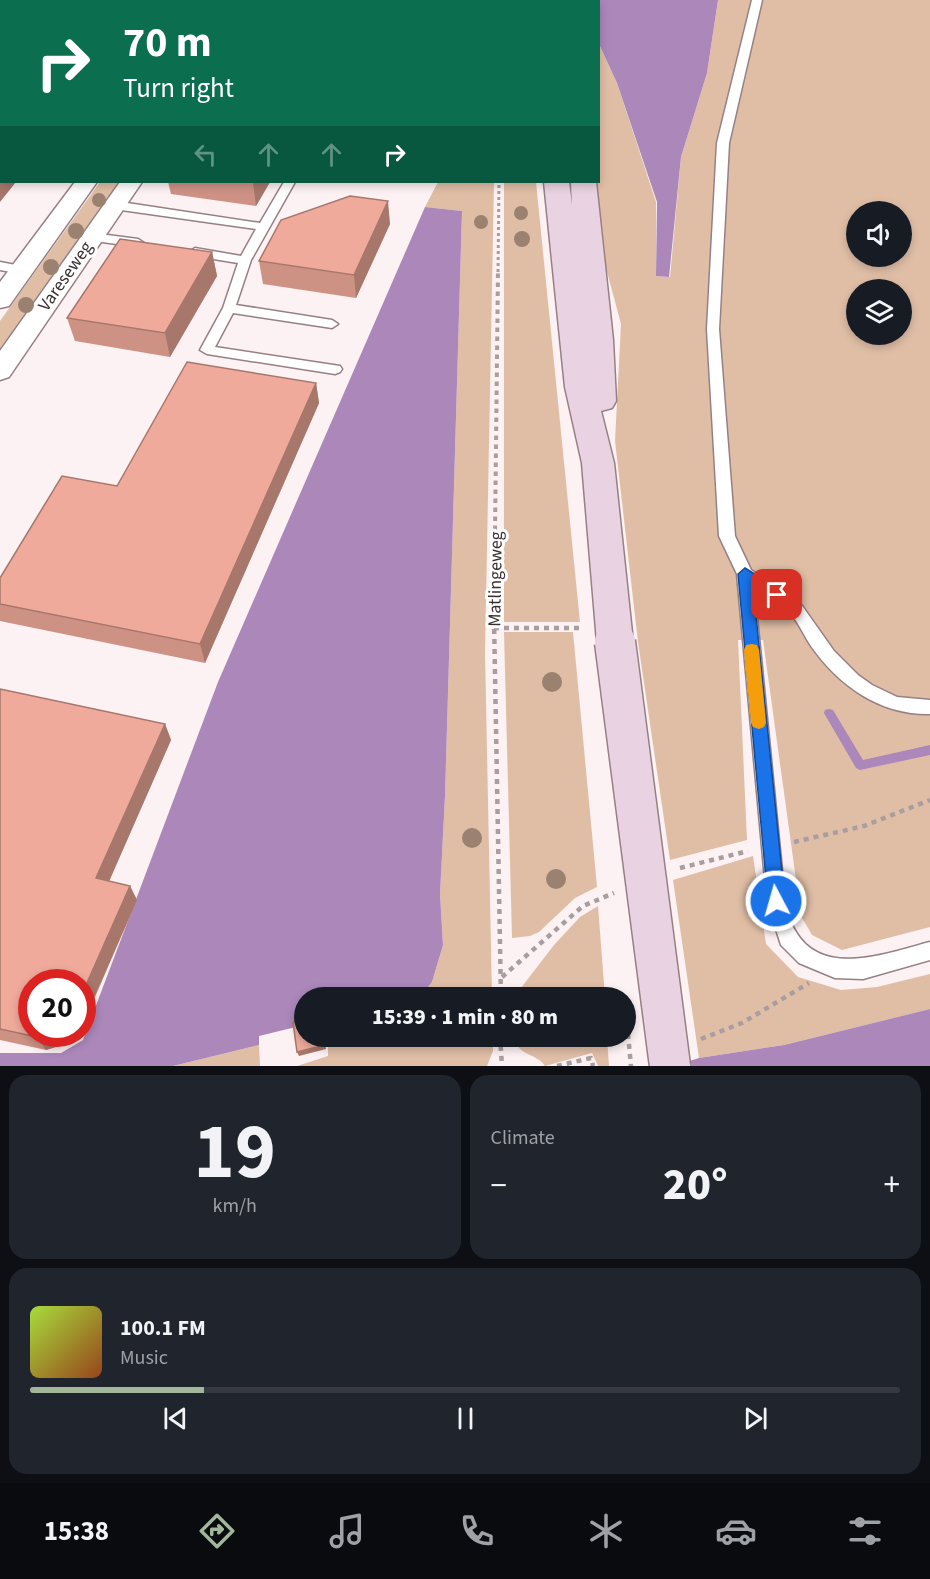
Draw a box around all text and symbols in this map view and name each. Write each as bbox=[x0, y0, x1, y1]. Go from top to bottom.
text: 70 m bbox=[123, 13, 212, 73]
icon: right bbox=[24, 24, 102, 102]
text: Turn right bbox=[123, 69, 234, 108]
icon: left bbox=[189, 138, 222, 171]
icon: ahead bbox=[252, 138, 285, 171]
icon: ahead bbox=[315, 138, 348, 171]
icon: right bbox=[378, 138, 411, 171]
map controls bbox=[846, 201, 912, 345]
button: sound bbox=[846, 201, 912, 267]
street label: Vareseweg bbox=[32, 236, 99, 316]
button: layers bbox=[846, 279, 912, 345]
street label: Matlingeweg bbox=[482, 531, 509, 627]
pin bbox=[751, 569, 802, 620]
icon: arrive bbox=[760, 578, 793, 611]
position arrow bbox=[744, 869, 808, 933]
speed limit sign: 20 bbox=[18, 969, 96, 1047]
text: 15:39 · 1 min · 80 m bbox=[372, 1001, 558, 1033]
text: 19 bbox=[194, 1097, 276, 1208]
text: Climate bbox=[491, 1124, 555, 1152]
text: 20° bbox=[663, 1153, 728, 1217]
text: − bbox=[491, 1162, 507, 1209]
text: + bbox=[884, 1162, 900, 1209]
text: km/h bbox=[213, 1192, 257, 1220]
text: 100.1 FM bbox=[120, 1312, 206, 1344]
text: Music bbox=[120, 1344, 168, 1372]
icon: previous bbox=[159, 1402, 192, 1435]
icon: pause bbox=[449, 1402, 482, 1435]
icon: next bbox=[739, 1402, 772, 1435]
icon: directions bbox=[196, 1510, 238, 1552]
icon: music bbox=[326, 1510, 368, 1552]
icon: phone bbox=[456, 1510, 498, 1552]
icon: climate bbox=[585, 1510, 627, 1552]
icon: car bbox=[715, 1510, 757, 1552]
icon: filters bbox=[844, 1510, 886, 1552]
text: 15:38 bbox=[44, 1512, 109, 1551]

